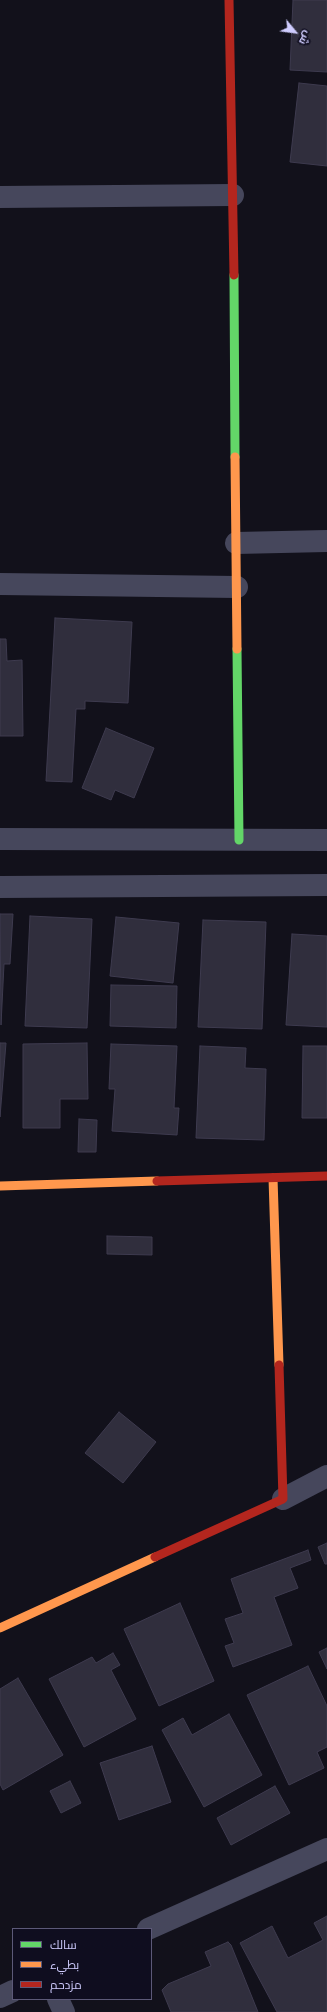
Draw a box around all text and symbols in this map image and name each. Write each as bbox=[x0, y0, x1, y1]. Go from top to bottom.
north arrow bbox=[275, 12, 315, 52]
text: ش bbox=[296, 28, 316, 48]
legend bbox=[12, 1928, 152, 2000]
text: سالك bbox=[50, 1936, 77, 1953]
text: بطيء bbox=[50, 1956, 79, 1973]
text: مزدحم bbox=[50, 1976, 82, 1993]

